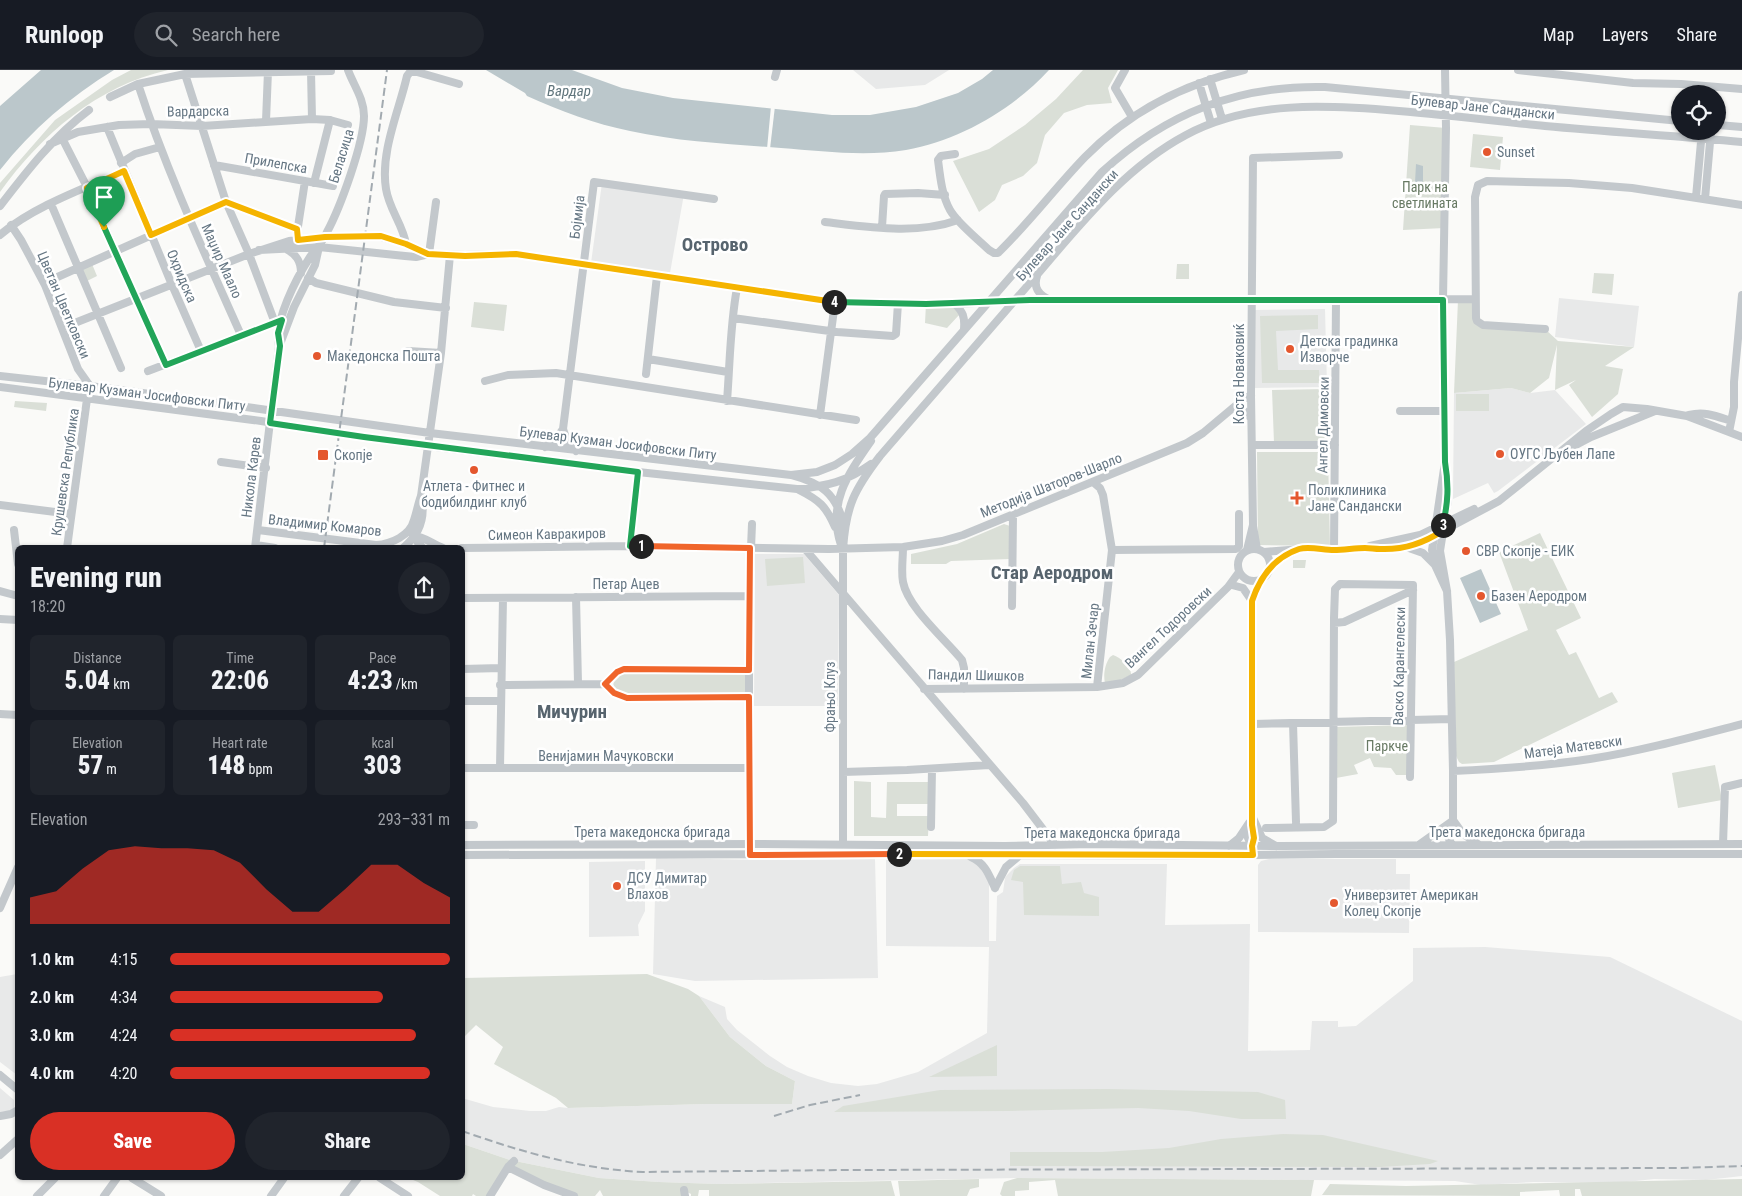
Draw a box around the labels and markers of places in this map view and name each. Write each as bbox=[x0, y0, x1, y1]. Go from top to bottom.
place label: Sunset bbox=[1497, 144, 1535, 160]
marker: Sunset bbox=[1481, 146, 1493, 158]
pin bbox=[83, 176, 125, 227]
pin: 4 bbox=[822, 290, 846, 314]
place label: Детска градинка Изворче bbox=[1300, 333, 1398, 365]
marker: Детска градинка Изворче bbox=[1284, 343, 1296, 355]
place label: Македонска Пошта bbox=[327, 348, 440, 364]
marker: Македонска Пошта bbox=[311, 350, 323, 362]
place label: ОУГС Љубен Лапе bbox=[1510, 446, 1616, 462]
place label: Скопје bbox=[334, 447, 373, 463]
marker: Скопје bbox=[316, 448, 330, 462]
marker: ОУГС Љубен Лапе bbox=[1494, 448, 1506, 460]
marker: Атлета - Фитнес и бодибилдинг клуб bbox=[468, 464, 480, 476]
place label: Атлета - Фитнес и бодибилдинг клуб bbox=[421, 478, 527, 510]
place label: Поликлиника Јане Сандански bbox=[1308, 482, 1402, 514]
marker: Поликлиника Јане Сандански bbox=[1290, 491, 1304, 505]
pin: 3 bbox=[1430, 512, 1456, 538]
pin: 1 bbox=[628, 534, 654, 558]
place label: СВР Скопје - ЕИК bbox=[1476, 543, 1574, 559]
marker: СВР Скопје - ЕИК bbox=[1460, 545, 1472, 557]
place label: Базен Аеродром bbox=[1491, 588, 1587, 604]
marker: Базен Аеродром bbox=[1475, 590, 1487, 602]
pin: 2 bbox=[886, 842, 912, 866]
place label: ДСУ Димитар Влахов bbox=[627, 870, 707, 902]
marker: ДСУ Димитар Влахов bbox=[611, 880, 623, 892]
place label: Универзитет Американ Колеџ Скопје bbox=[1344, 887, 1478, 919]
marker: Универзитет Американ Колеџ Скопје bbox=[1328, 897, 1340, 909]

